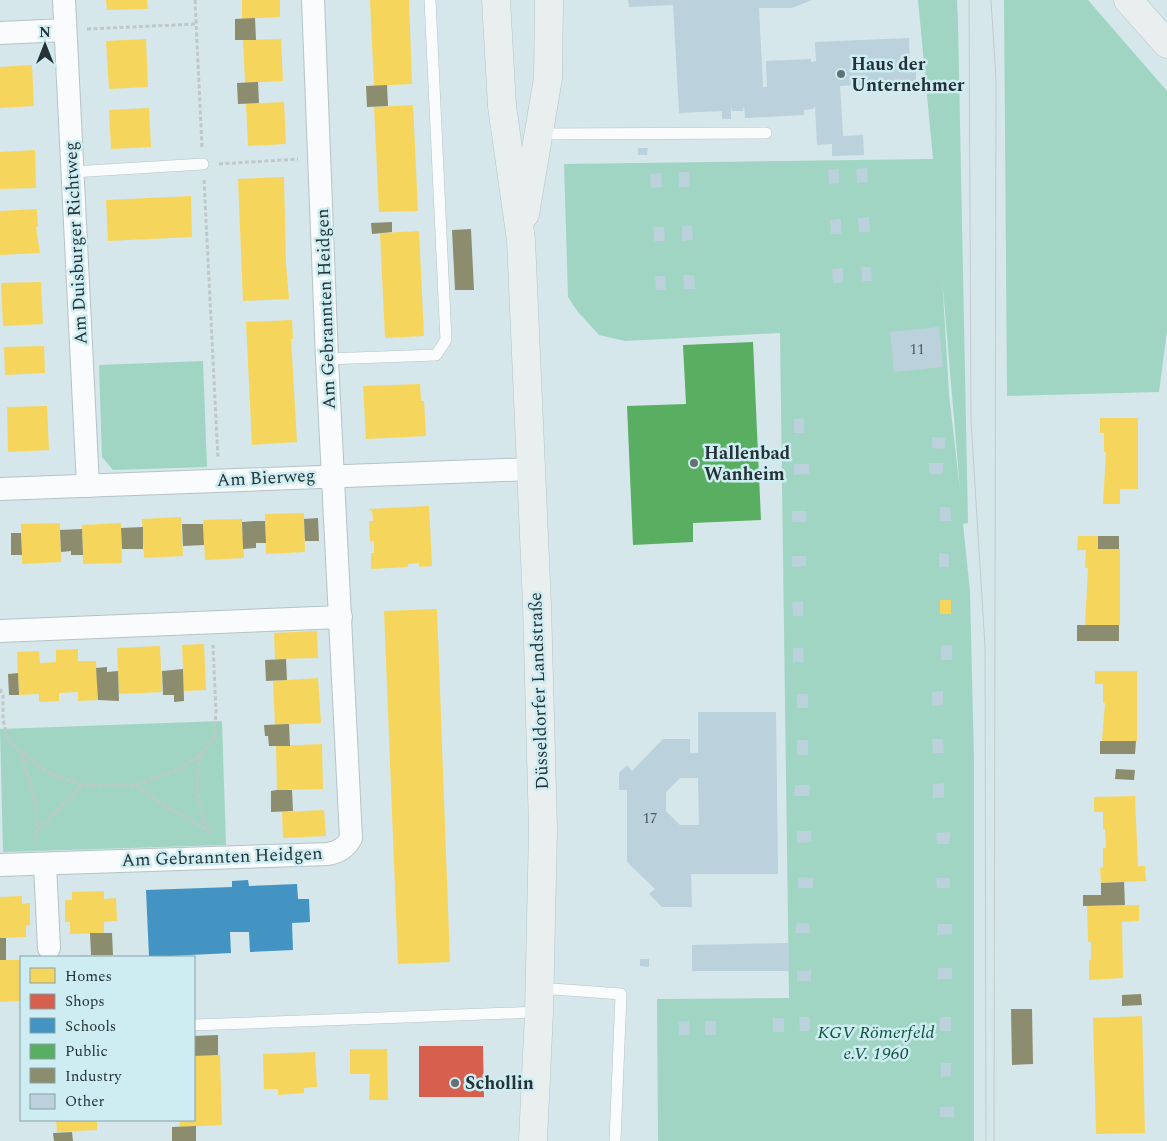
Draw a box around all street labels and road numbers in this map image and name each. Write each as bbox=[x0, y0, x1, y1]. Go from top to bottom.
street label: Am Duisburger Richtweg bbox=[57, 141, 95, 345]
street label: Am Gebrannten Heidgen bbox=[309, 208, 343, 410]
street label: Am Bierweg bbox=[216, 462, 316, 494]
street label: Düsseldorfer Landstraße bbox=[522, 592, 556, 790]
street label: Am Gebrannten Heidgen bbox=[121, 840, 323, 874]

